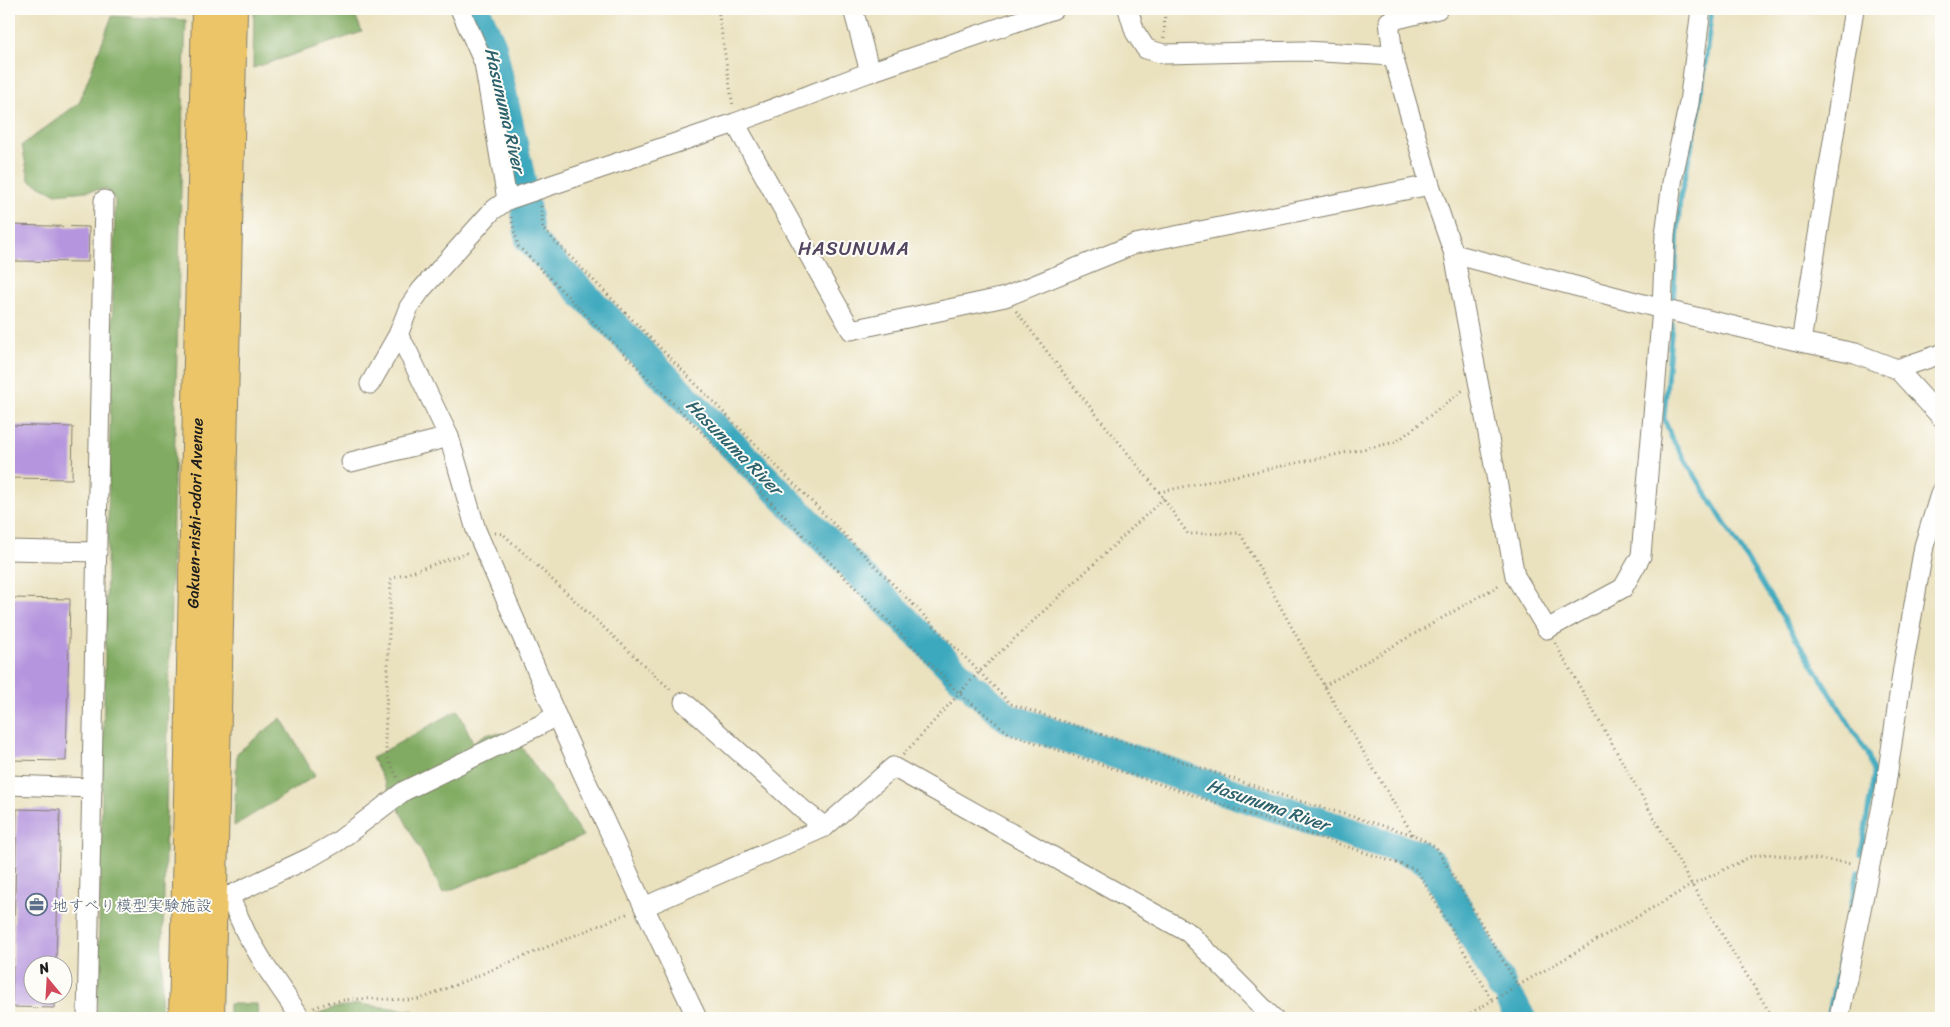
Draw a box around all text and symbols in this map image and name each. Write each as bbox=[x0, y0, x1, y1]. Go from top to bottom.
water label: Hasunuma River bbox=[475, 45, 536, 179]
district label: HASUNUMA bbox=[798, 232, 910, 265]
water label: Hasunuma River bbox=[678, 391, 793, 506]
street label: Gakuen-nishi-odori Avenue bbox=[178, 418, 211, 609]
water label: Hasunuma River bbox=[1203, 769, 1337, 842]
place label: 地すべり模型実験施設 bbox=[52, 891, 212, 920]
office icon: 地すべり模型実験施設 bbox=[24, 893, 48, 917]
north arrow bbox=[22, 954, 72, 1004]
text: N bbox=[35, 955, 53, 982]

